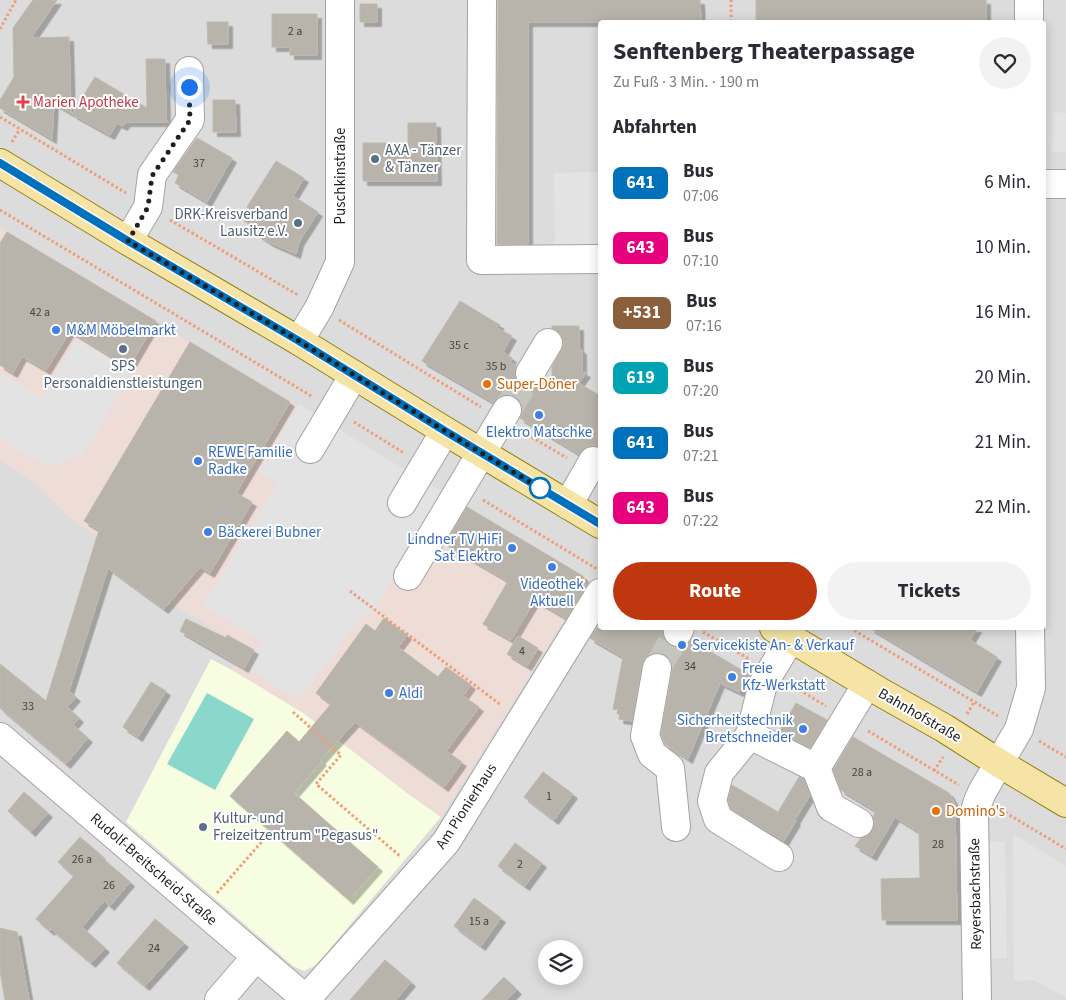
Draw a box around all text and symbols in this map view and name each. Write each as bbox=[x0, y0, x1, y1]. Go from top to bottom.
house number: 2 a bbox=[288, 23, 302, 40]
text: Senftenberg Theaterpassage bbox=[613, 34, 915, 69]
button: heart bbox=[979, 37, 1031, 89]
text: Zu Fuß · 3 Min. · 190 m bbox=[613, 71, 759, 93]
your location bbox=[177, 75, 202, 100]
place label: Marien Apotheke bbox=[33, 92, 139, 113]
marker: Marien Apotheke bbox=[17, 96, 29, 108]
text: Abfahrten bbox=[613, 114, 697, 141]
street label: Puschkinstraße bbox=[330, 128, 351, 224]
place label: AXA - Tänzer & Tänzer bbox=[385, 140, 462, 178]
marker: AXA - Tänzer & Tänzer bbox=[369, 153, 381, 165]
house number: 37 bbox=[193, 155, 205, 172]
text: Bus bbox=[683, 158, 714, 185]
text: 6 Min. bbox=[984, 169, 1031, 196]
text: 641 bbox=[626, 170, 655, 195]
text: 07:06 bbox=[683, 185, 719, 207]
place label: DRK-Kreisverband Lausitz e.V. bbox=[174, 204, 288, 242]
marker: DRK-Kreisverband Lausitz e.V. bbox=[292, 217, 304, 229]
text: Bus bbox=[683, 223, 714, 250]
text: 10 Min. bbox=[975, 234, 1031, 261]
text: 643 bbox=[626, 235, 655, 260]
text: 07:10 bbox=[683, 250, 719, 272]
text: Bus bbox=[686, 288, 717, 315]
text: 16 Min. bbox=[975, 299, 1031, 326]
text: +531 bbox=[623, 300, 661, 325]
house number: 42 a bbox=[30, 304, 50, 321]
text: 07:16 bbox=[686, 315, 722, 337]
place label: M&M Möbelmarkt bbox=[66, 320, 176, 341]
marker: M&M Möbelmarkt bbox=[50, 324, 62, 336]
house number: 35 c bbox=[449, 337, 469, 354]
marker: SPS Personaldienstleistungen bbox=[117, 343, 129, 355]
text: Bus bbox=[683, 353, 714, 380]
place label: SPS Personaldienstleistungen bbox=[44, 356, 202, 394]
house number: 35 b bbox=[486, 358, 507, 375]
text: 20 Min. bbox=[975, 364, 1031, 391]
text: 619 bbox=[626, 365, 655, 390]
place label: Super-Döner bbox=[497, 374, 577, 395]
marker: Super-Döner bbox=[481, 378, 493, 390]
text: 07:20 bbox=[683, 380, 719, 402]
marker: Elektro Matschke bbox=[533, 409, 545, 421]
text: Bus bbox=[683, 418, 714, 445]
place label: Elektro Matschke bbox=[486, 422, 592, 443]
text: 21 Min. bbox=[975, 429, 1031, 456]
text: 641 bbox=[626, 430, 655, 455]
place label: REWE Familie Radke bbox=[208, 442, 293, 480]
text: 07:21 bbox=[683, 445, 719, 467]
marker: REWE Familie Radke bbox=[192, 455, 204, 467]
unlabelled marker bbox=[529, 477, 551, 499]
text: Bus bbox=[683, 483, 714, 510]
text: 22 Min. bbox=[975, 494, 1031, 521]
text: 643 bbox=[626, 495, 655, 520]
text: 07:22 bbox=[683, 510, 719, 532]
place label: Bäckerei Bubner bbox=[218, 522, 322, 543]
marker: Bäckerei Bubner bbox=[202, 526, 214, 538]
place label: Lindner TV HiFi Sat Elektro bbox=[407, 529, 502, 567]
marker: Lindner TV HiFi Sat Elektro bbox=[506, 542, 518, 554]
marker: Videothek Aktuell bbox=[546, 561, 558, 573]
button: Route bbox=[613, 562, 817, 620]
button: Tickets bbox=[827, 562, 1031, 620]
place label: Videothek Aktuell bbox=[520, 574, 584, 612]
place label: Servicekiste An- & Verkauf bbox=[692, 635, 854, 656]
marker: Servicekiste An- & Verkauf bbox=[676, 639, 688, 651]
house number: 4 bbox=[519, 643, 525, 660]
house number: 34 bbox=[684, 658, 696, 675]
place label: Freie Kfz-Werkstatt bbox=[742, 658, 825, 696]
marker: Freie Kfz-Werkstatt bbox=[726, 671, 738, 683]
place label: Aldi bbox=[399, 683, 423, 704]
street label: Bahnhofstraße bbox=[874, 683, 965, 748]
marker: Aldi bbox=[383, 687, 395, 699]
house number: 33 bbox=[22, 698, 34, 715]
place label: Sicherheitstechnik Bretschneider bbox=[677, 710, 794, 748]
marker: Sicherheitstechnik Bretschneider bbox=[797, 723, 809, 735]
street label: Am Pionierhaus bbox=[431, 759, 502, 853]
house number: 28 a bbox=[852, 764, 872, 781]
house number: 1 bbox=[546, 788, 552, 805]
place label: Domino's bbox=[946, 801, 1005, 822]
marker: Domino's bbox=[930, 805, 942, 817]
street label: Rudolf-Breitscheid-Straße bbox=[86, 808, 222, 930]
place label: Kultur- und Freizeitzentrum "Pegasus" bbox=[213, 808, 378, 846]
marker: Kultur- und Freizeitzentrum "Pegasus" bbox=[197, 821, 209, 833]
house number: 28 bbox=[932, 836, 944, 853]
street label: Reyersbachstraße bbox=[964, 838, 987, 950]
house number: 26 a bbox=[72, 851, 92, 868]
house number: 2 bbox=[517, 856, 523, 873]
house number: 26 bbox=[103, 877, 115, 894]
house number: 15 a bbox=[469, 913, 489, 930]
house number: 24 bbox=[148, 940, 160, 957]
map controls bbox=[538, 940, 583, 985]
button: layers bbox=[538, 940, 583, 985]

